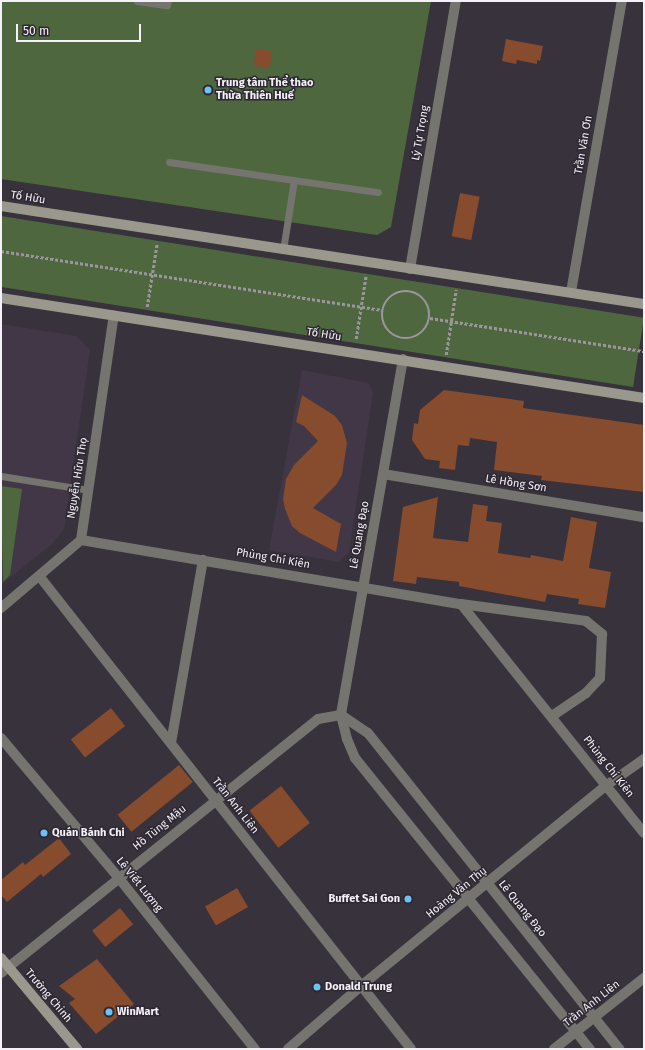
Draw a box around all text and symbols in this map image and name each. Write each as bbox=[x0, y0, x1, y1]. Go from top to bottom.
scale bar bbox=[18, 16, 143, 42]
text: 50 m bbox=[23, 24, 49, 38]
place label: Trung tâm Thể thao Thừa Thiên Huế bbox=[216, 77, 313, 103]
marker: Trung tâm Thể thao Thừa Thiên Huế bbox=[203, 85, 213, 95]
street label: Lý Tự Trọng bbox=[410, 104, 432, 162]
street label: Trần Văn Ơn bbox=[572, 114, 596, 176]
street label: Tố Hữu bbox=[10, 189, 46, 207]
street label: Tố Hữu bbox=[306, 326, 342, 344]
street label: Nguyễn Hữu Thọ bbox=[65, 436, 91, 520]
street label: Lê Hồng Sơn bbox=[484, 473, 548, 495]
street label: Lê Quang Đạo bbox=[348, 500, 372, 570]
street label: Phùng Chí Kiên bbox=[235, 546, 311, 572]
street label: Phùng Chí Kiên bbox=[580, 734, 636, 800]
street label: Trần Anh Liên bbox=[209, 775, 261, 837]
street label: Hồ Tùng Mậu bbox=[131, 803, 189, 853]
place label: Quán Bánh Chi bbox=[52, 826, 125, 840]
marker: Quán Bánh Chi bbox=[39, 828, 49, 838]
street label: Lê Viết Lượng bbox=[113, 855, 165, 915]
street label: Hoàng Văn Thụ bbox=[424, 864, 490, 922]
street label: Lê Quang Đạo bbox=[495, 878, 549, 940]
place label: Buffet Sai Gon bbox=[328, 892, 400, 906]
marker: Buffet Sai Gon bbox=[403, 894, 413, 904]
street label: Trường Chinh bbox=[22, 966, 74, 1026]
street label: Trần Anh Liên bbox=[561, 978, 623, 1030]
place label: Donald Trung bbox=[325, 980, 392, 994]
marker: Donald Trung bbox=[312, 982, 322, 992]
place label: WinMart bbox=[117, 1005, 159, 1019]
marker: WinMart bbox=[104, 1007, 114, 1017]

